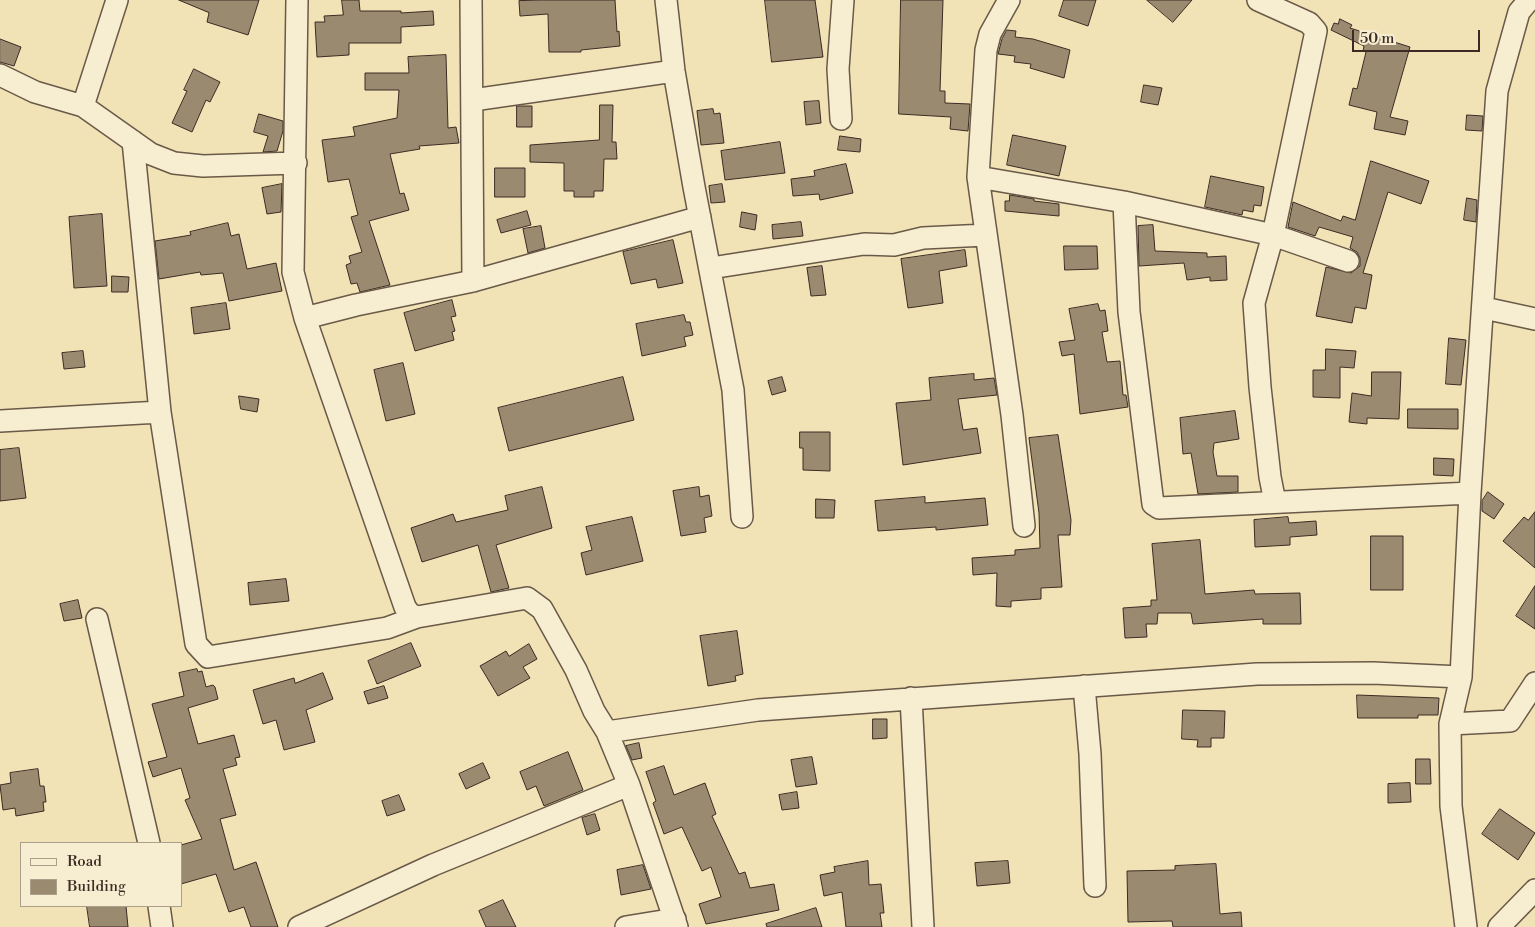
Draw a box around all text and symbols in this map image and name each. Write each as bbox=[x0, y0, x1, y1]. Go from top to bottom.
scale bar bbox=[1355, 20, 1482, 52]
text: 50 m bbox=[1360, 29, 1394, 48]
legend bbox=[20, 842, 182, 907]
text: Road bbox=[67, 852, 102, 871]
text: Building bbox=[67, 877, 126, 896]

